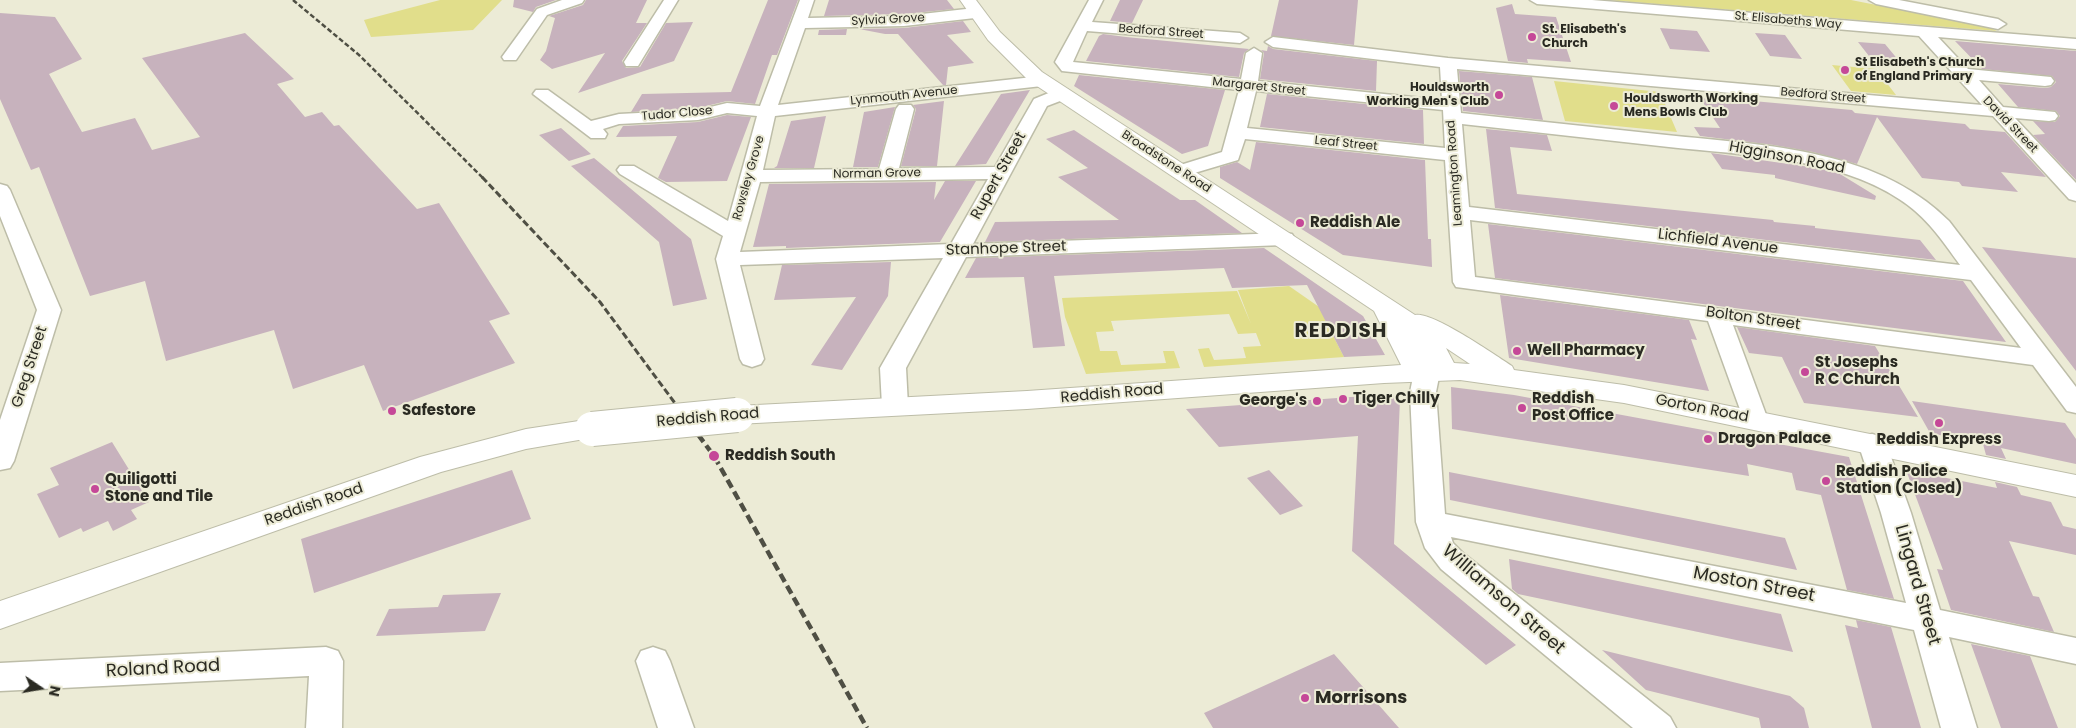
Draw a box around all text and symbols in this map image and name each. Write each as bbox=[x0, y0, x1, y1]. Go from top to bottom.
street label: St. Elisabeths Way bbox=[1734, 9, 1842, 33]
street label: Sylvia Grove bbox=[851, 11, 925, 29]
street label: Bedford Street bbox=[1118, 22, 1204, 42]
place label: St. Elisabeth's Church bbox=[1542, 23, 1626, 51]
marker: St. Elisabeth's Church bbox=[1526, 31, 1538, 43]
place label: St Elisabeth's Church of England Primary bbox=[1855, 56, 1984, 84]
marker: St Elisabeth's Church of England Primary bbox=[1839, 64, 1851, 76]
street label: Margaret Street bbox=[1212, 75, 1306, 99]
place label: Houldsworth Working Men's Club bbox=[1367, 81, 1489, 109]
street label: Lynmouth Avenue bbox=[850, 83, 958, 109]
street label: Bedford Street bbox=[1780, 85, 1866, 107]
marker: Houldsworth Working Men's Club bbox=[1493, 89, 1505, 101]
place label: Houldsworth Working Mens Bowls Club bbox=[1624, 92, 1758, 120]
street label: David Street bbox=[1980, 94, 2040, 156]
marker: Houldsworth Working Mens Bowls Club bbox=[1608, 100, 1620, 112]
street label: Tudor Close bbox=[641, 104, 713, 124]
street label: Leamington Road bbox=[1444, 120, 1466, 226]
street label: Broadstone Road bbox=[1119, 128, 1213, 196]
street label: Rupert Street bbox=[968, 129, 1030, 223]
street label: Rowsley Grove bbox=[730, 134, 768, 222]
street label: Leaf Street bbox=[1314, 134, 1378, 154]
street label: Higginson Road bbox=[1728, 138, 1846, 178]
street label: Norman Grove bbox=[833, 166, 921, 182]
place label: Reddish Ale bbox=[1310, 214, 1400, 232]
marker: Reddish Ale bbox=[1294, 217, 1306, 229]
street label: Lichfield Avenue bbox=[1657, 226, 1779, 258]
street label: Stanhope Street bbox=[945, 238, 1067, 260]
street label: Bolton Street bbox=[1705, 303, 1801, 335]
district label: REDDISH bbox=[1294, 320, 1388, 344]
street label: Greg Street bbox=[8, 324, 52, 410]
place label: Well Pharmacy bbox=[1527, 342, 1645, 360]
marker: Well Pharmacy bbox=[1511, 345, 1523, 357]
place label: St Josephs R C Church bbox=[1815, 354, 1900, 389]
marker: St Josephs R C Church bbox=[1799, 366, 1811, 378]
street label: Reddish Road bbox=[1060, 381, 1164, 407]
place label: Tiger Chilly bbox=[1353, 390, 1440, 408]
place label: Reddish Post Office bbox=[1532, 390, 1614, 425]
street label: Gorton Road bbox=[1654, 391, 1750, 427]
place label: George's bbox=[1239, 392, 1307, 410]
marker: Tiger Chilly bbox=[1337, 393, 1349, 405]
marker: George's bbox=[1311, 395, 1323, 407]
place label: Safestore bbox=[402, 402, 476, 420]
marker: Reddish Post Office bbox=[1516, 402, 1528, 414]
marker: Safestore bbox=[386, 405, 398, 417]
street label: Reddish Road bbox=[656, 405, 760, 431]
marker: Reddish Express bbox=[1933, 417, 1945, 429]
place label: Dragon Palace bbox=[1718, 430, 1831, 448]
place label: Reddish Express bbox=[1877, 431, 2001, 449]
marker: Dragon Palace bbox=[1702, 433, 1714, 445]
place label: Reddish South bbox=[725, 447, 836, 465]
marker: Reddish South bbox=[707, 449, 721, 463]
place label: Reddish Police Station (Closed) bbox=[1836, 463, 1962, 498]
place label: Quiligotti Stone and Tile bbox=[105, 471, 213, 506]
marker: Reddish Police Station (Closed) bbox=[1820, 475, 1832, 487]
street label: Reddish Road bbox=[262, 480, 366, 530]
marker: Quiligotti Stone and Tile bbox=[89, 483, 101, 495]
street label: Lingard Street bbox=[1889, 522, 1945, 648]
street label: Williamson Street bbox=[1437, 541, 1569, 659]
street label: Moston Street bbox=[1691, 563, 1817, 607]
street label: Roland Road bbox=[105, 655, 221, 683]
north arrow bbox=[15, 663, 65, 713]
text: N bbox=[44, 684, 66, 698]
place label: Morrisons bbox=[1315, 687, 1407, 709]
marker: Morrisons bbox=[1299, 692, 1311, 704]

